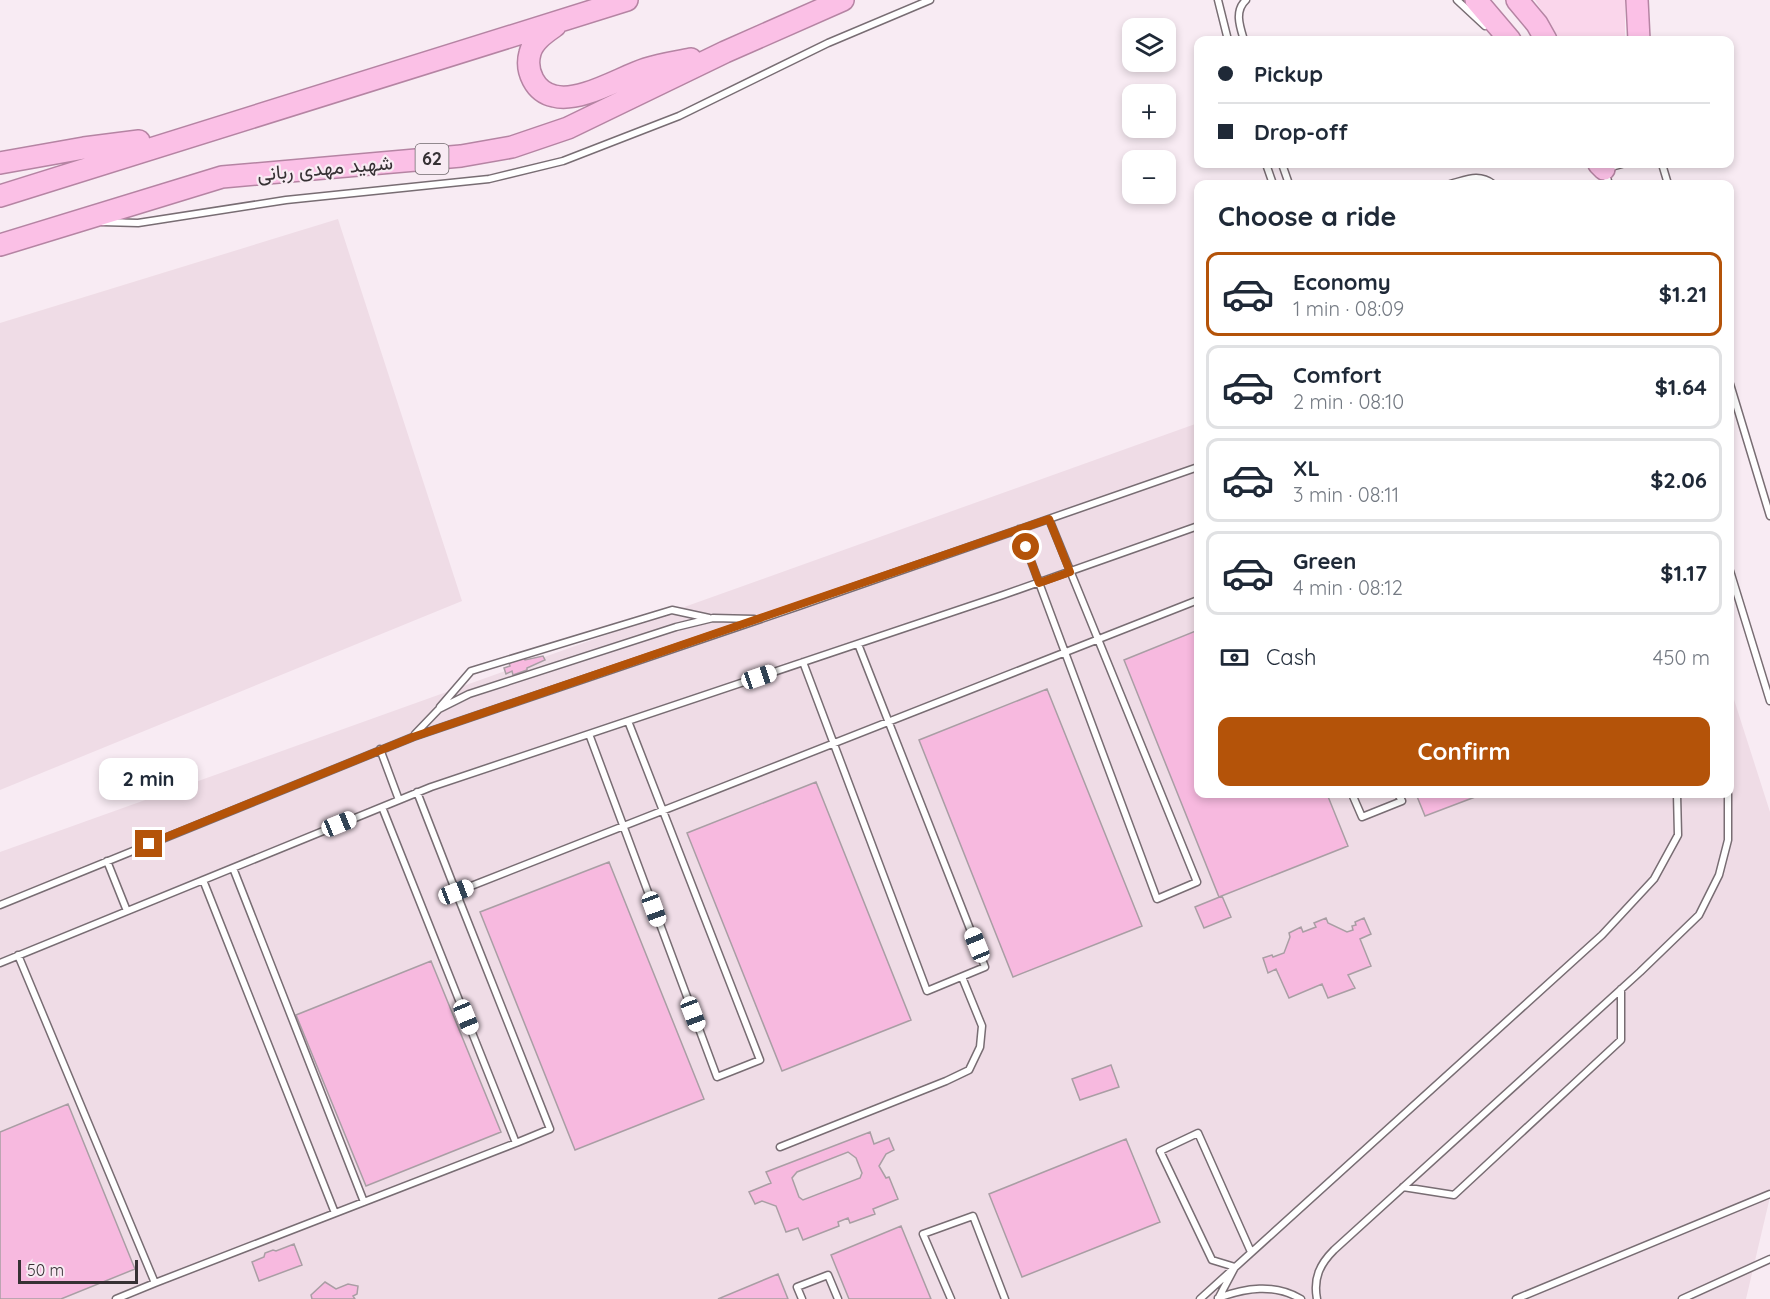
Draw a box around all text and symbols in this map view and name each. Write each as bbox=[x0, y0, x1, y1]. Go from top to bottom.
map controls bbox=[1122, 18, 1176, 204]
button: layers bbox=[1122, 18, 1176, 72]
text: Pickup bbox=[1254, 60, 1323, 88]
button: + bbox=[1122, 84, 1176, 138]
text: Drop-off bbox=[1254, 118, 1348, 146]
road number: 62 bbox=[416, 144, 448, 174]
street label: شهید مهدی ربانی bbox=[256, 149, 394, 187]
button: − bbox=[1122, 150, 1176, 204]
text: Choose a ride bbox=[1218, 199, 1396, 233]
icon: car bbox=[1221, 267, 1275, 321]
text: Economy bbox=[1293, 268, 1391, 296]
text: $1.21 bbox=[1659, 280, 1707, 308]
text: 1 min · 08:09 bbox=[1293, 296, 1404, 321]
icon: car bbox=[1221, 360, 1275, 414]
text: Comfort bbox=[1293, 361, 1382, 389]
text: $1.64 bbox=[1655, 373, 1707, 401]
text: 2 min · 08:10 bbox=[1293, 389, 1404, 414]
icon: car bbox=[1221, 453, 1275, 507]
text: XL bbox=[1293, 454, 1320, 482]
text: $2.06 bbox=[1650, 466, 1707, 494]
text: 3 min · 08:11 bbox=[1293, 482, 1399, 507]
route start bbox=[1012, 533, 1039, 560]
icon: car bbox=[1221, 546, 1275, 600]
text: Green bbox=[1293, 547, 1356, 575]
text: $1.17 bbox=[1660, 559, 1707, 587]
text: 4 min · 08:12 bbox=[1293, 575, 1403, 600]
icon: cash bbox=[1218, 641, 1251, 674]
text: Cash bbox=[1266, 643, 1317, 671]
text: 450 m bbox=[1653, 645, 1710, 670]
car bbox=[739, 663, 779, 691]
button: Confirm bbox=[1218, 717, 1710, 786]
callout: 2 min bbox=[100, 757, 198, 799]
text: 2 min bbox=[122, 766, 175, 791]
car bbox=[319, 809, 359, 839]
route end bbox=[135, 830, 162, 857]
car bbox=[436, 877, 476, 907]
car bbox=[639, 889, 669, 929]
car bbox=[962, 925, 992, 965]
car bbox=[678, 994, 708, 1034]
car bbox=[451, 997, 481, 1037]
scale bar bbox=[18, 1257, 138, 1284]
text: 50 m bbox=[27, 1260, 64, 1280]

